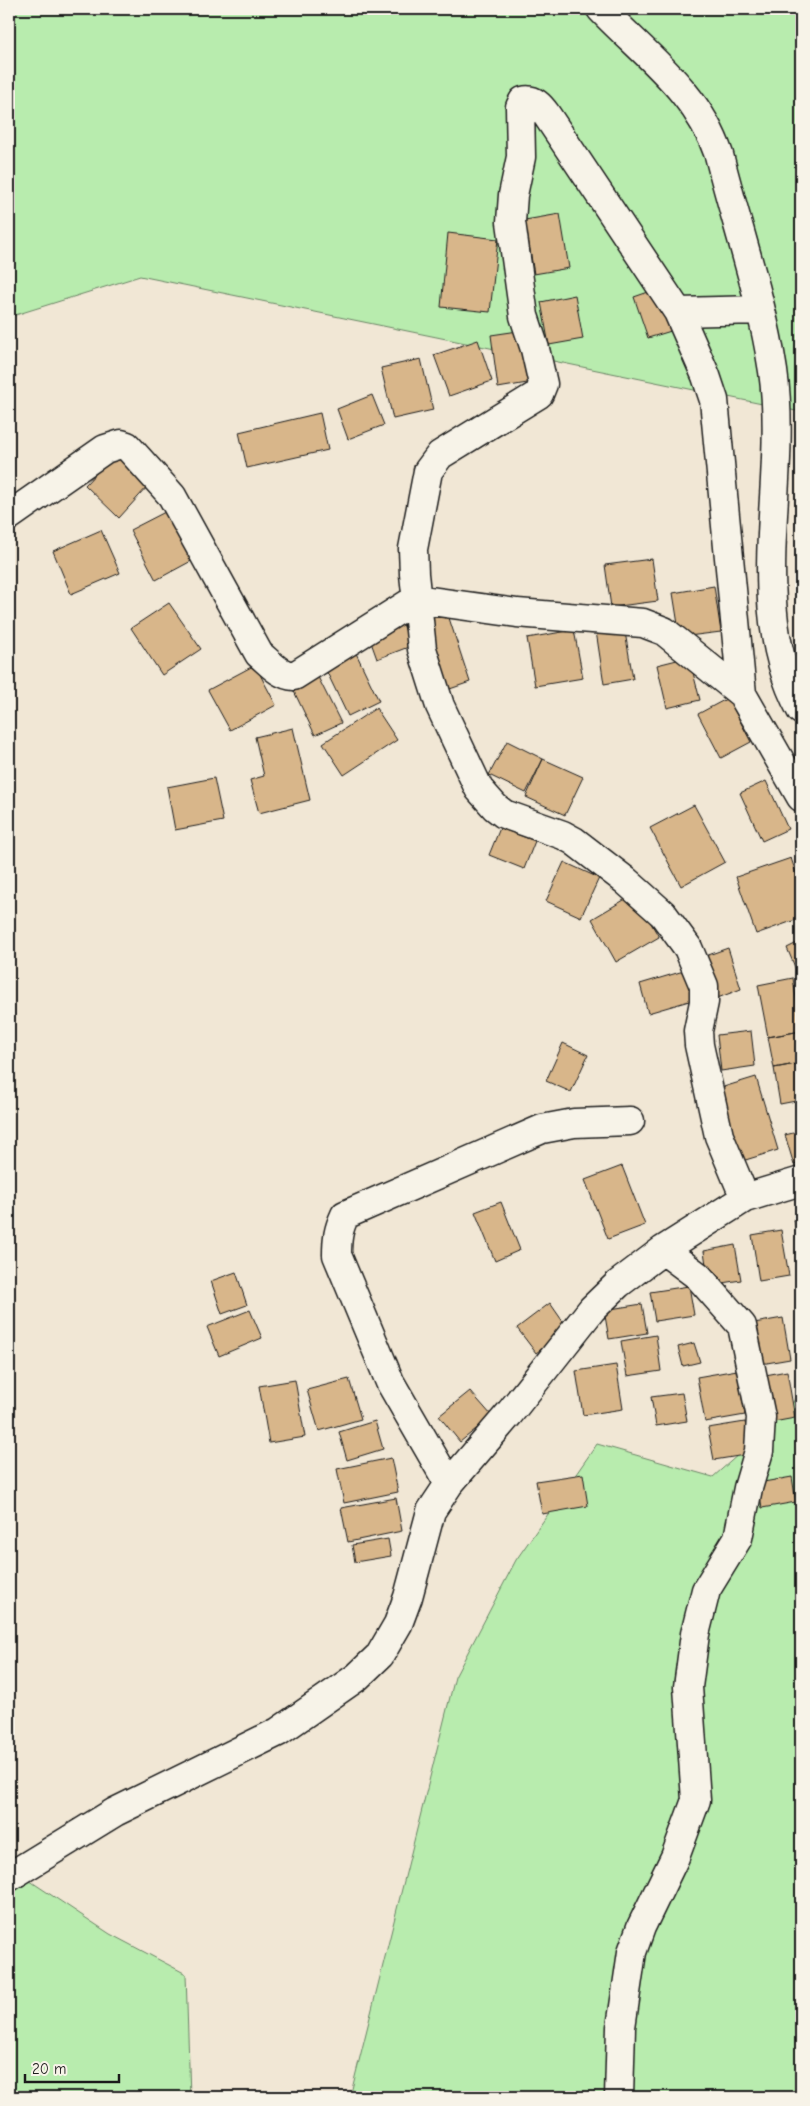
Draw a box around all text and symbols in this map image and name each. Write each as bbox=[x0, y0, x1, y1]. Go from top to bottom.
scale bar bbox=[25, 2051, 119, 2083]
text: 20 m bbox=[32, 2060, 66, 2078]

